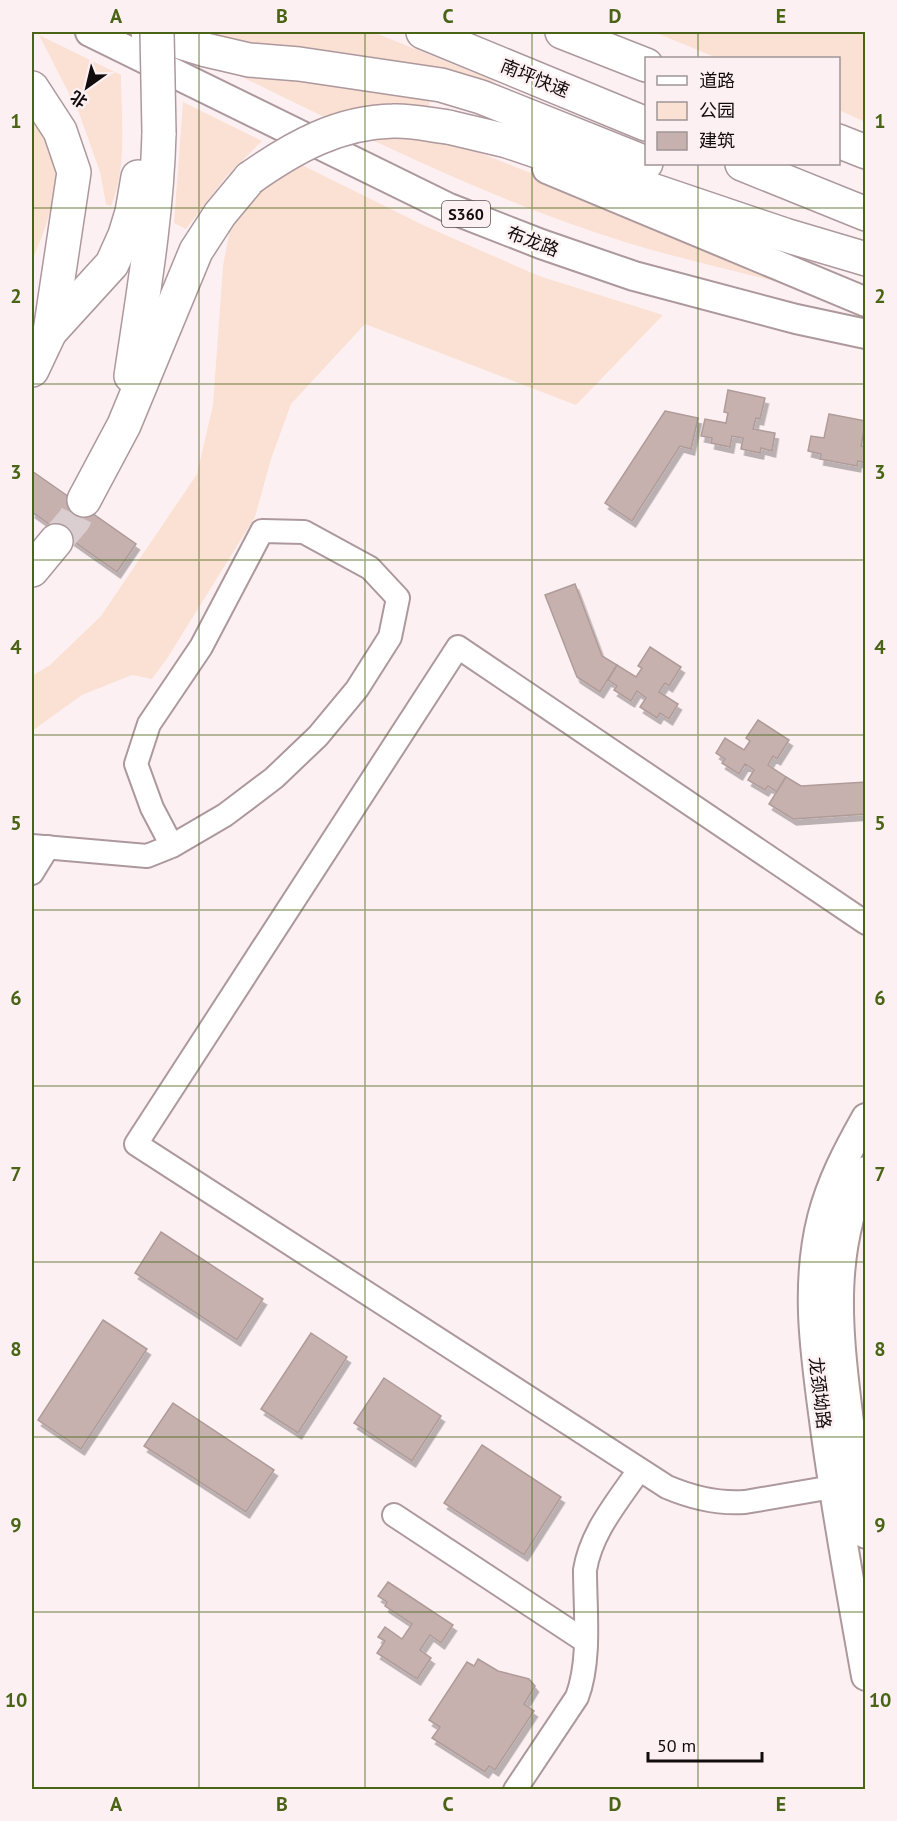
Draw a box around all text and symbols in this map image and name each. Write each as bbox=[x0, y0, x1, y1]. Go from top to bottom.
text: A bbox=[110, 3, 123, 29]
text: B bbox=[276, 3, 288, 29]
text: C bbox=[442, 3, 454, 29]
text: D bbox=[609, 3, 622, 29]
text: E bbox=[776, 3, 786, 29]
street label: 南坪快速 bbox=[497, 54, 573, 102]
north arrow bbox=[57, 57, 117, 117]
legend bbox=[645, 57, 840, 165]
text: 道路 bbox=[699, 69, 735, 92]
text: 北 bbox=[66, 87, 91, 112]
text: 公园 bbox=[699, 99, 735, 122]
text: 1 bbox=[10, 108, 22, 134]
text: 1 bbox=[874, 108, 886, 134]
text: 建筑 bbox=[699, 129, 735, 152]
road number: S360 bbox=[442, 201, 490, 227]
street label: 布龙路 bbox=[504, 221, 562, 261]
text: 2 bbox=[10, 283, 22, 309]
text: 2 bbox=[874, 283, 886, 309]
text: 3 bbox=[10, 459, 22, 485]
text: 3 bbox=[874, 459, 886, 485]
text: 4 bbox=[10, 634, 22, 660]
text: 4 bbox=[874, 634, 886, 660]
text: 5 bbox=[10, 810, 22, 836]
text: 5 bbox=[874, 810, 886, 836]
text: 6 bbox=[10, 985, 22, 1011]
text: 6 bbox=[874, 985, 886, 1011]
text: 7 bbox=[10, 1161, 22, 1187]
text: 7 bbox=[874, 1161, 886, 1187]
text: 8 bbox=[10, 1336, 22, 1362]
text: 8 bbox=[874, 1336, 886, 1362]
street label: 龙颈坳路 bbox=[804, 1356, 836, 1430]
text: 9 bbox=[10, 1512, 22, 1538]
text: 9 bbox=[874, 1512, 886, 1538]
text: 10 bbox=[5, 1687, 27, 1713]
text: 10 bbox=[869, 1687, 891, 1713]
scale bar bbox=[648, 1725, 762, 1763]
text: 50 m bbox=[657, 1734, 696, 1757]
text: A bbox=[110, 1791, 123, 1817]
text: B bbox=[276, 1791, 288, 1817]
text: C bbox=[442, 1791, 454, 1817]
text: D bbox=[609, 1791, 622, 1817]
text: E bbox=[776, 1791, 786, 1817]

